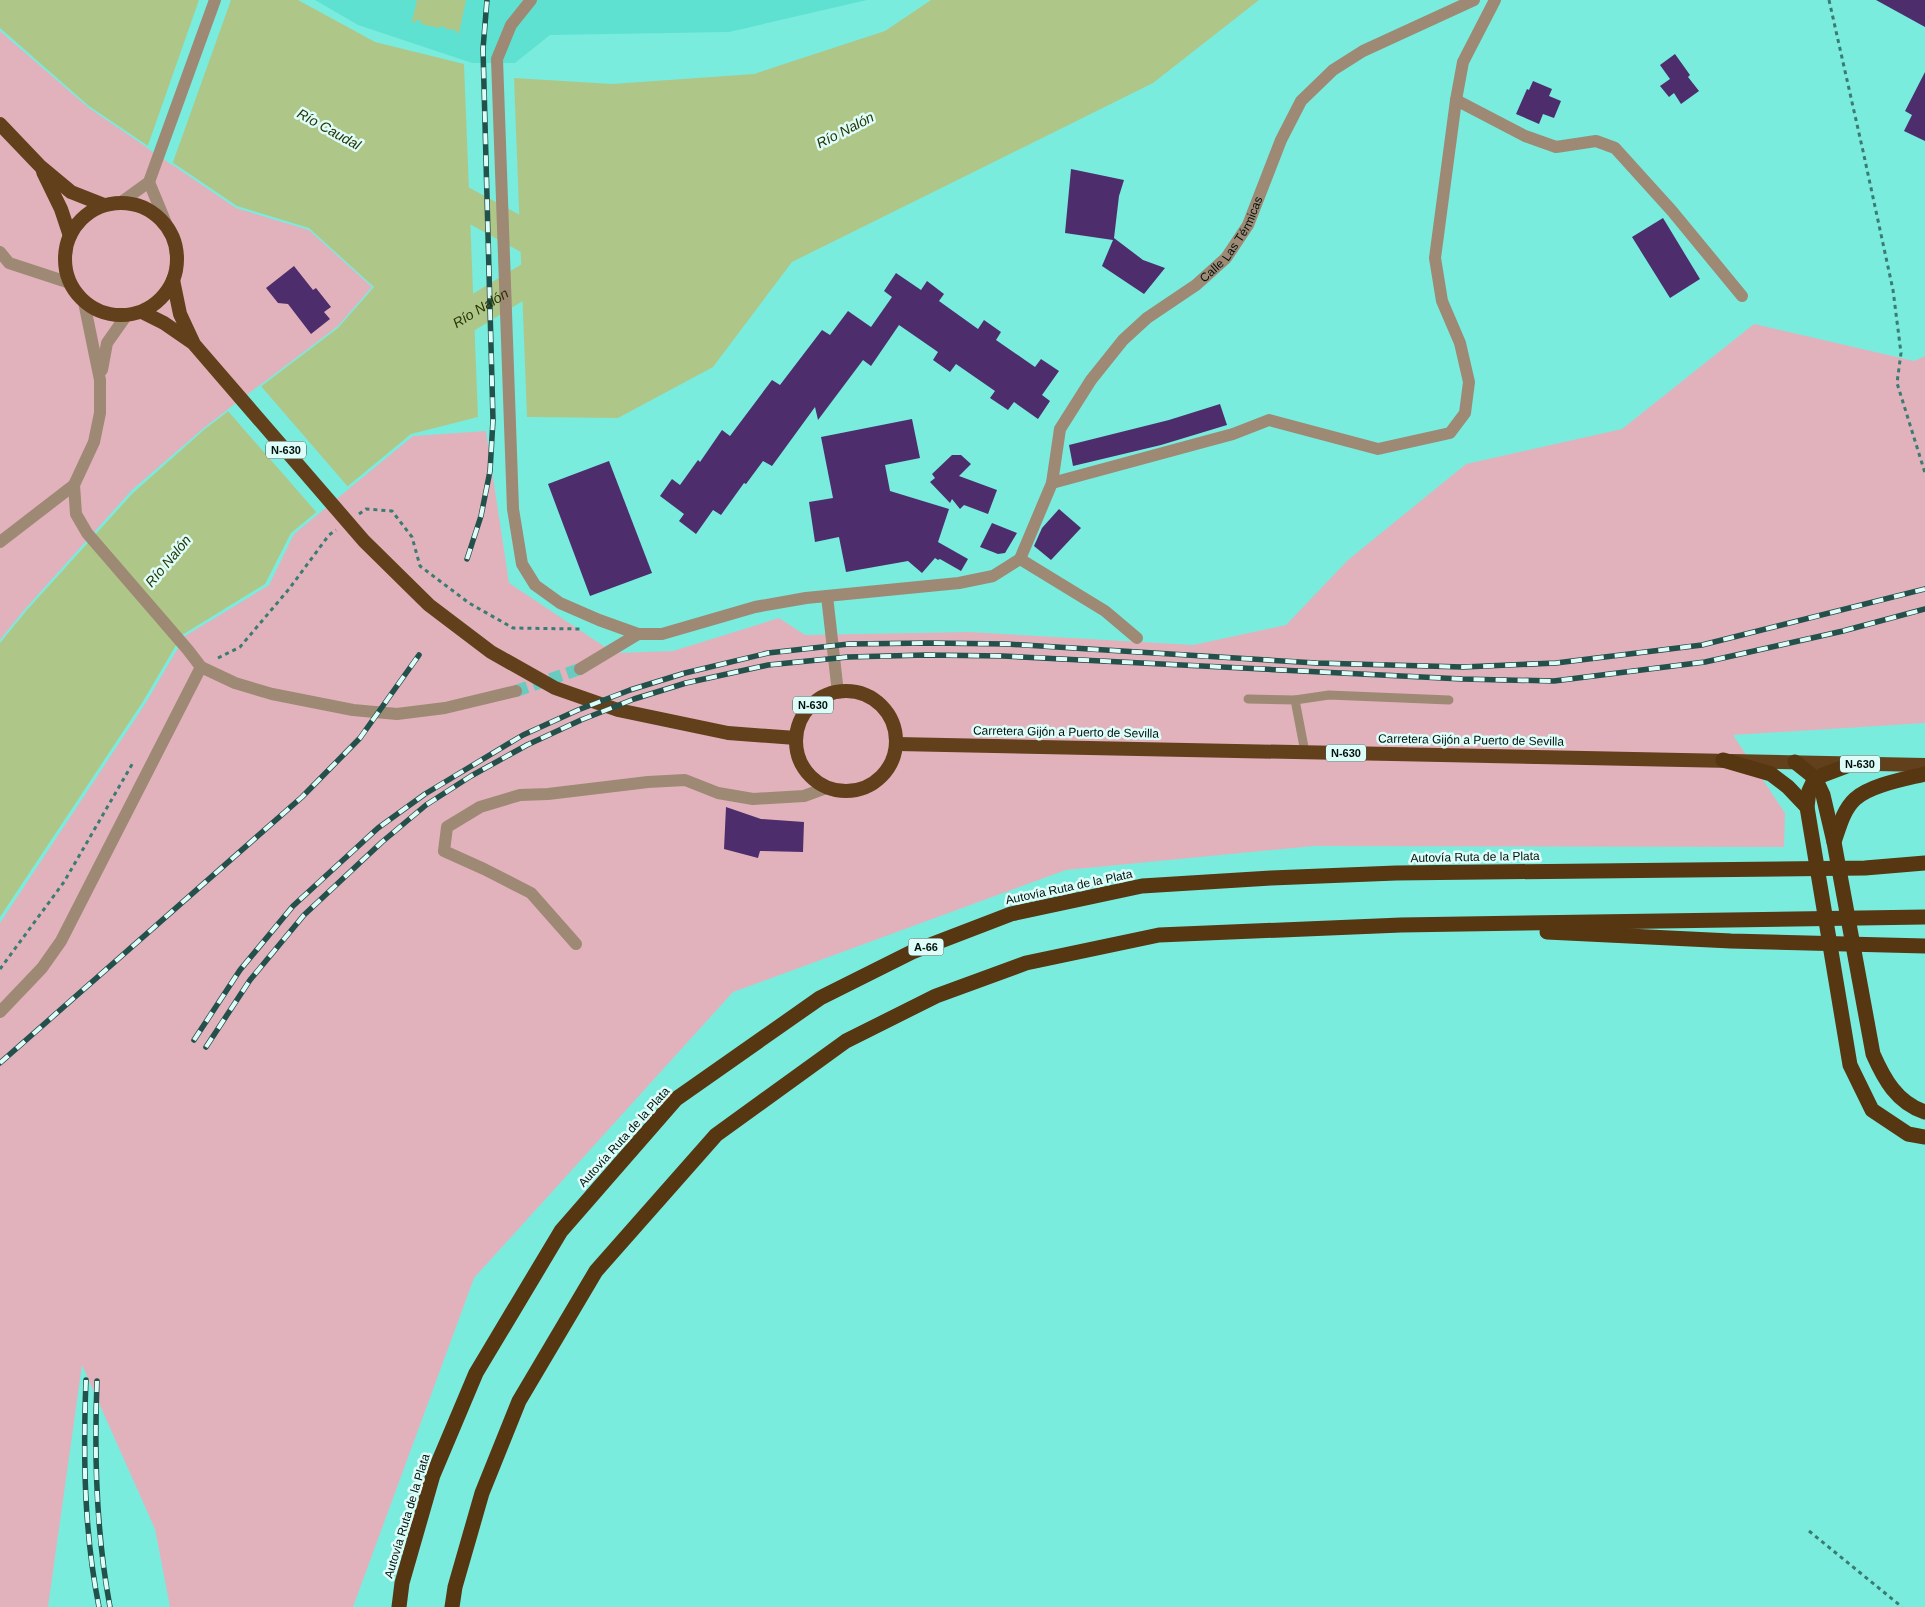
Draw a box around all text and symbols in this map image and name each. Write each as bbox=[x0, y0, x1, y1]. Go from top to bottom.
water label: Río Caudal bbox=[294, 105, 364, 153]
water label: Río Nalón bbox=[814, 109, 877, 151]
street label: Calle Las Térmicas bbox=[1197, 194, 1265, 285]
water label: Río Nalón bbox=[450, 285, 511, 331]
road number: N-630 bbox=[266, 442, 306, 458]
water label: Río Nalón bbox=[142, 532, 194, 590]
road number: N-630 bbox=[793, 696, 833, 714]
street label: Carretera Gijón a Puerto de Sevilla bbox=[973, 723, 1159, 741]
street label: Carretera Gijón a Puerto de Sevilla bbox=[1378, 731, 1564, 749]
road number: N-630 bbox=[1326, 744, 1366, 761]
road number: N-630 bbox=[1840, 756, 1880, 772]
street label: Autovía Ruta de la Plata bbox=[1410, 849, 1540, 865]
street label: Autovía Ruta de la Plata bbox=[1004, 867, 1134, 907]
road number: A-66 bbox=[908, 939, 944, 956]
street label: Autovía Ruta de la Plata bbox=[575, 1084, 673, 1190]
street label: Autovía Ruta de la Plata bbox=[381, 1452, 433, 1580]

